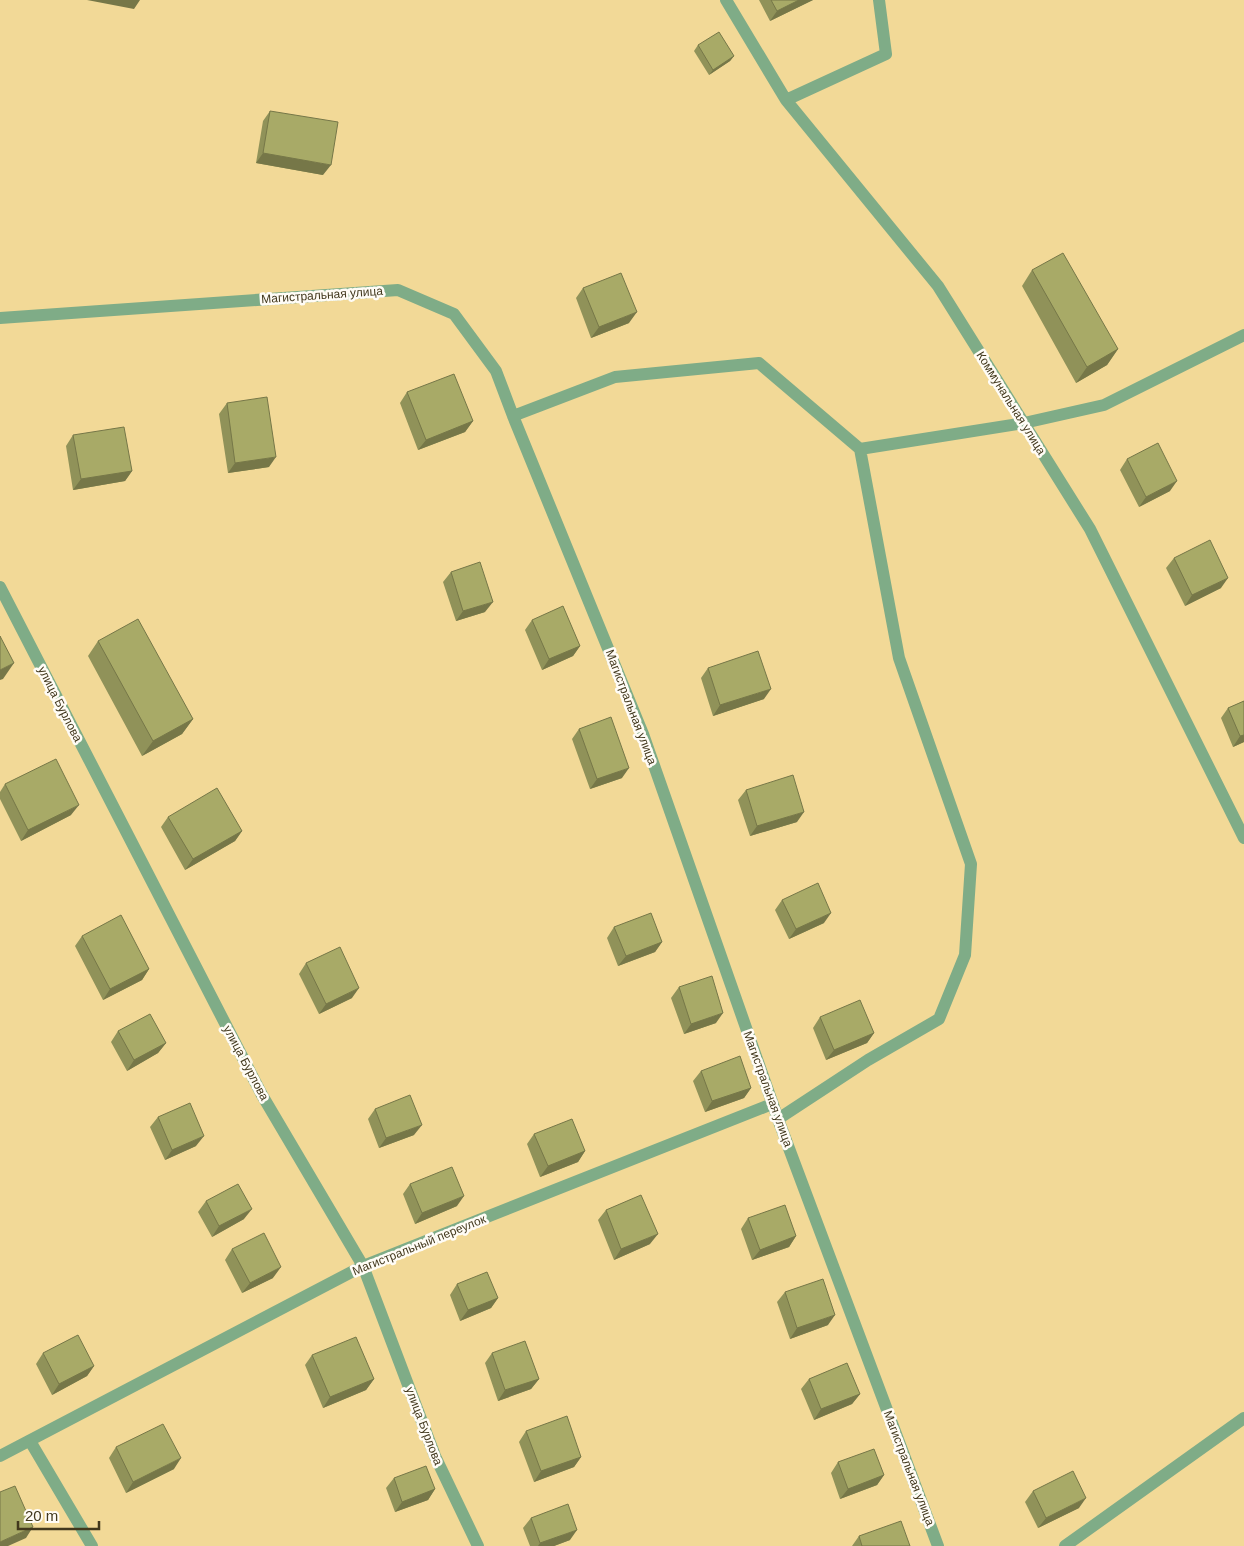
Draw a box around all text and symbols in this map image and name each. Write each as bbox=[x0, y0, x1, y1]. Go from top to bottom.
street label: Магистральная улица bbox=[261, 284, 384, 306]
street label: Коммунальная улица bbox=[974, 349, 1049, 457]
street label: Магистральная улица bbox=[603, 647, 660, 767]
street label: улица Бурлова bbox=[35, 664, 85, 744]
street label: улица Бурлова bbox=[220, 1023, 272, 1103]
street label: Магистральная улица bbox=[741, 1029, 796, 1149]
street label: Магистральный переулок bbox=[350, 1212, 488, 1278]
street label: улица Бурлова bbox=[403, 1385, 445, 1467]
street label: Магистральная улица bbox=[881, 1408, 938, 1528]
scale bar bbox=[18, 1498, 99, 1530]
text: 20 m bbox=[25, 1507, 58, 1524]

